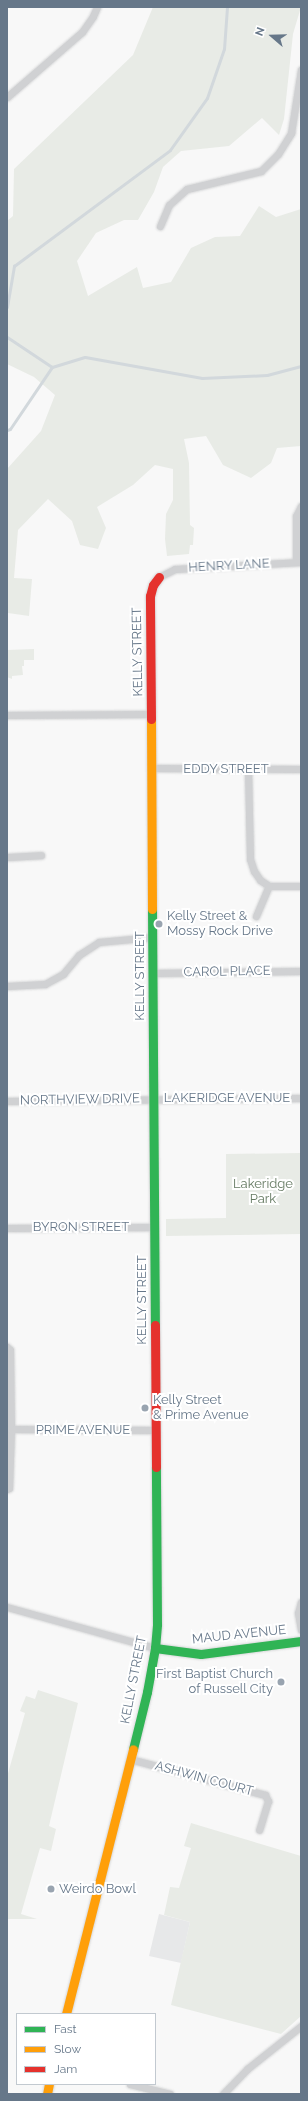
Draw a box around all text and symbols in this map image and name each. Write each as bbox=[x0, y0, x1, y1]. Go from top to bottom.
north arrow bbox=[252, 16, 292, 56]
text: N bbox=[253, 26, 268, 38]
street label: HENRY LANE bbox=[188, 556, 270, 576]
street label: KELLY STREET bbox=[129, 607, 147, 697]
street label: EDDY STREET bbox=[183, 761, 269, 777]
place label: Kelly Street & Mossy Rock Drive bbox=[167, 909, 273, 940]
marker: Kelly Street & Mossy Rock Drive bbox=[154, 919, 164, 929]
street label: KELLY STREET bbox=[132, 931, 148, 1021]
street label: CAROL PLACE bbox=[183, 963, 271, 981]
street label: LAKERIDGE AVENUE bbox=[164, 1090, 290, 1106]
street label: NORTHVIEW DRIVE bbox=[20, 1091, 140, 1109]
park label: Lakeridge Park bbox=[233, 1177, 293, 1208]
street label: BYRON STREET bbox=[33, 1219, 129, 1235]
street label: KELLY STREET bbox=[134, 1255, 150, 1345]
place label: Kelly Street & Prime Avenue bbox=[153, 1393, 249, 1424]
marker: Kelly Street & Prime Avenue bbox=[140, 1403, 150, 1413]
street label: PRIME AVENUE bbox=[36, 1422, 130, 1438]
street label: MAUD AVENUE bbox=[191, 1622, 287, 1648]
street label: KELLY STREET bbox=[118, 1634, 150, 1726]
place label: First Baptist Church of Russell City bbox=[156, 1667, 273, 1698]
marker: First Baptist Church of Russell City bbox=[276, 1677, 286, 1687]
street label: ASHWIN COURT bbox=[153, 1758, 255, 1800]
place label: Weirdo Bowl bbox=[59, 1881, 136, 1897]
marker: Weirdo Bowl bbox=[46, 1884, 56, 1894]
legend bbox=[16, 2013, 156, 2085]
text: Fast bbox=[54, 2022, 77, 2036]
text: Slow bbox=[54, 2042, 81, 2056]
text: Jam bbox=[54, 2062, 77, 2076]

